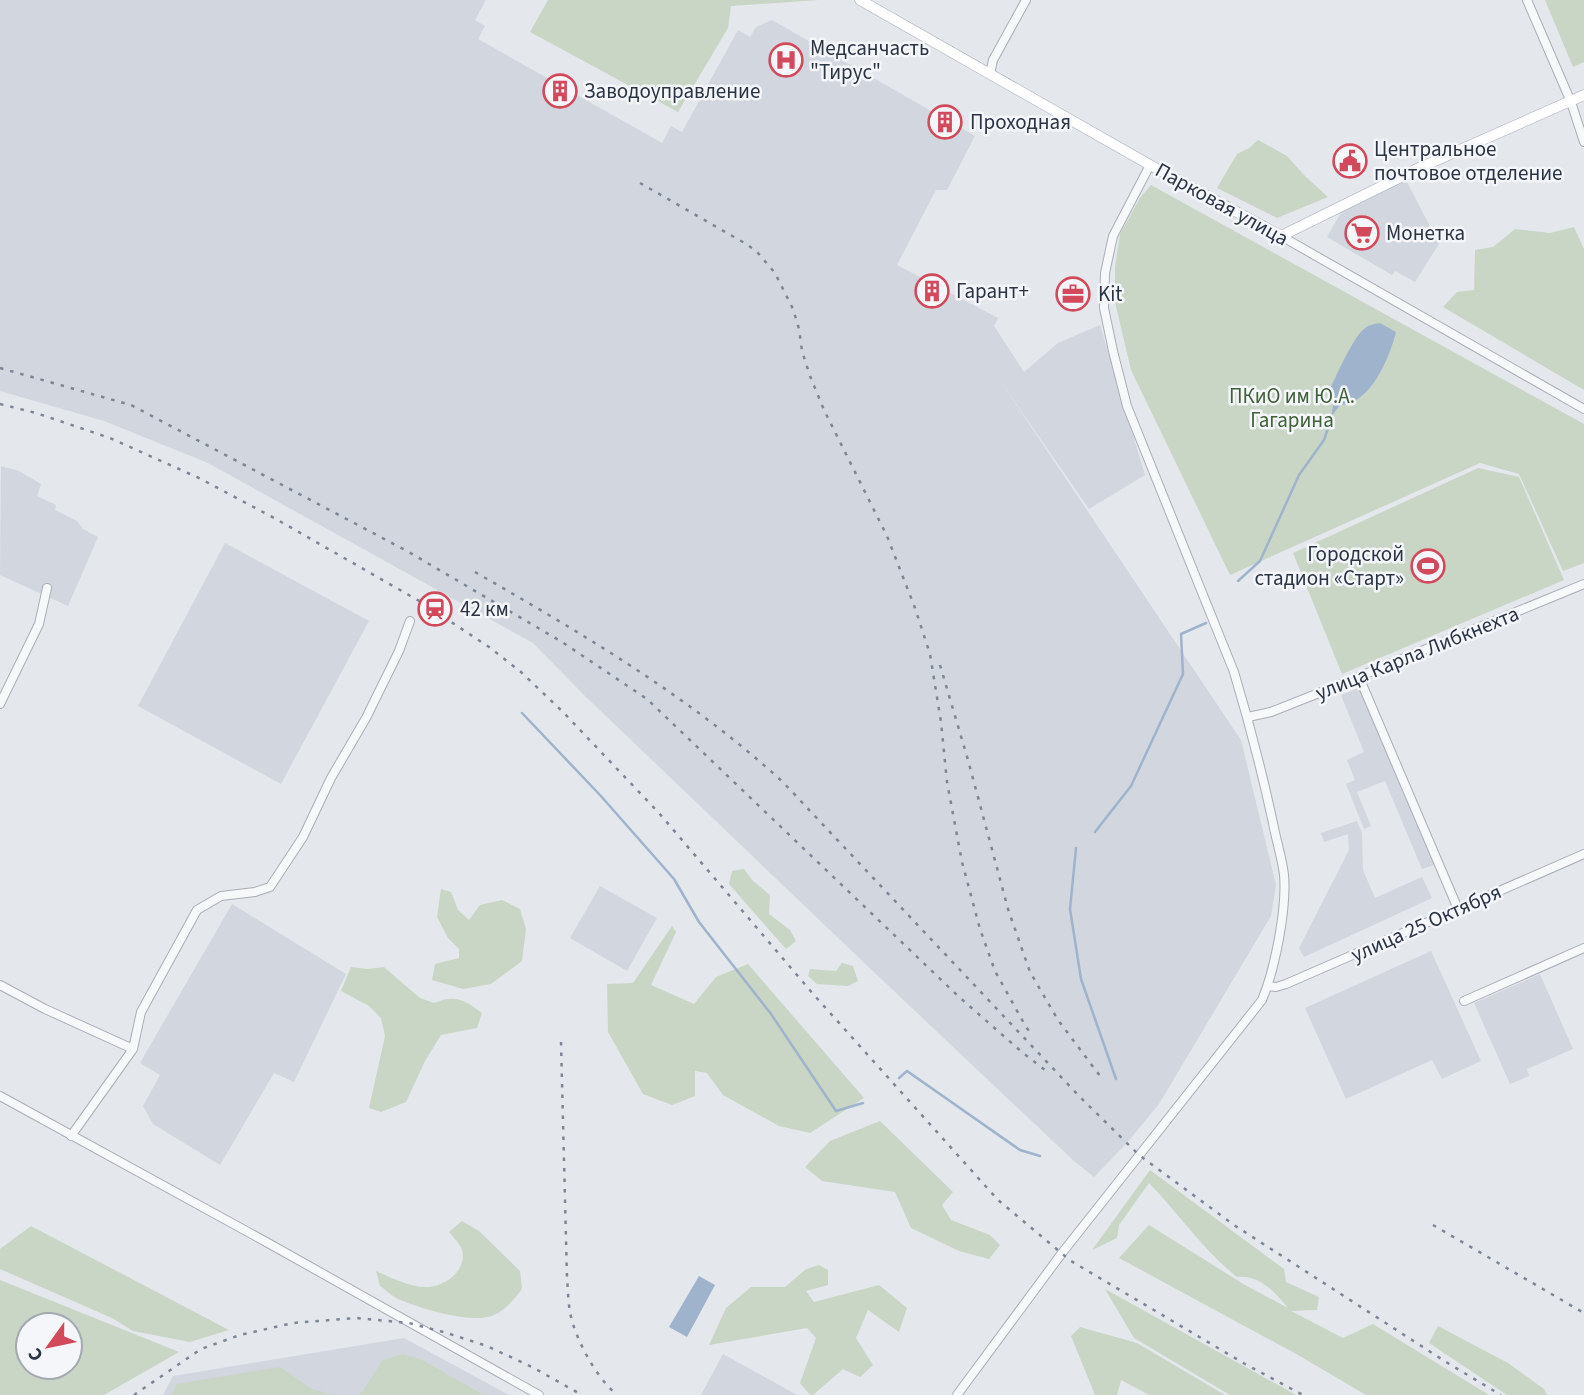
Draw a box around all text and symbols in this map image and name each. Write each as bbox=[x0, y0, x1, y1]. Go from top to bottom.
place label: Медсанчасть "Тирус" bbox=[810, 33, 929, 87]
hospital icon: Медсанчасть "Тирус" bbox=[767, 41, 805, 79]
building icon: Заводоуправление bbox=[541, 72, 579, 110]
place label: Заводоуправление bbox=[584, 76, 760, 106]
building icon: Проходная bbox=[926, 103, 964, 141]
place label: Проходная bbox=[970, 107, 1071, 137]
place label: Центральное почтовое отделение bbox=[1374, 134, 1563, 188]
public building icon: Центральное почтовое отделение bbox=[1331, 142, 1369, 180]
street label: Парковая улица bbox=[1150, 155, 1294, 253]
supermarket icon: Монетка bbox=[1343, 214, 1381, 252]
place label: Монетка bbox=[1386, 218, 1465, 248]
building icon: Гарант+ bbox=[913, 272, 951, 310]
office icon: Kit bbox=[1054, 275, 1092, 313]
place label: Гарант+ bbox=[956, 276, 1029, 306]
place label: Kit bbox=[1098, 279, 1122, 309]
park label: ПКиО им Ю.А. Гагарина bbox=[1229, 381, 1355, 435]
place label: Городской стадион «Старт» bbox=[1255, 539, 1404, 593]
sports icon: Городской стадион «Старт» bbox=[1409, 547, 1447, 585]
station icon: 42 км bbox=[416, 590, 454, 628]
place label: 42 км bbox=[460, 594, 509, 624]
street label: улица Карла Либкнехта bbox=[1311, 598, 1523, 708]
street label: улица 25 Октября bbox=[1346, 876, 1506, 970]
north arrow bbox=[14, 1311, 84, 1381]
text: С bbox=[22, 1342, 50, 1366]

